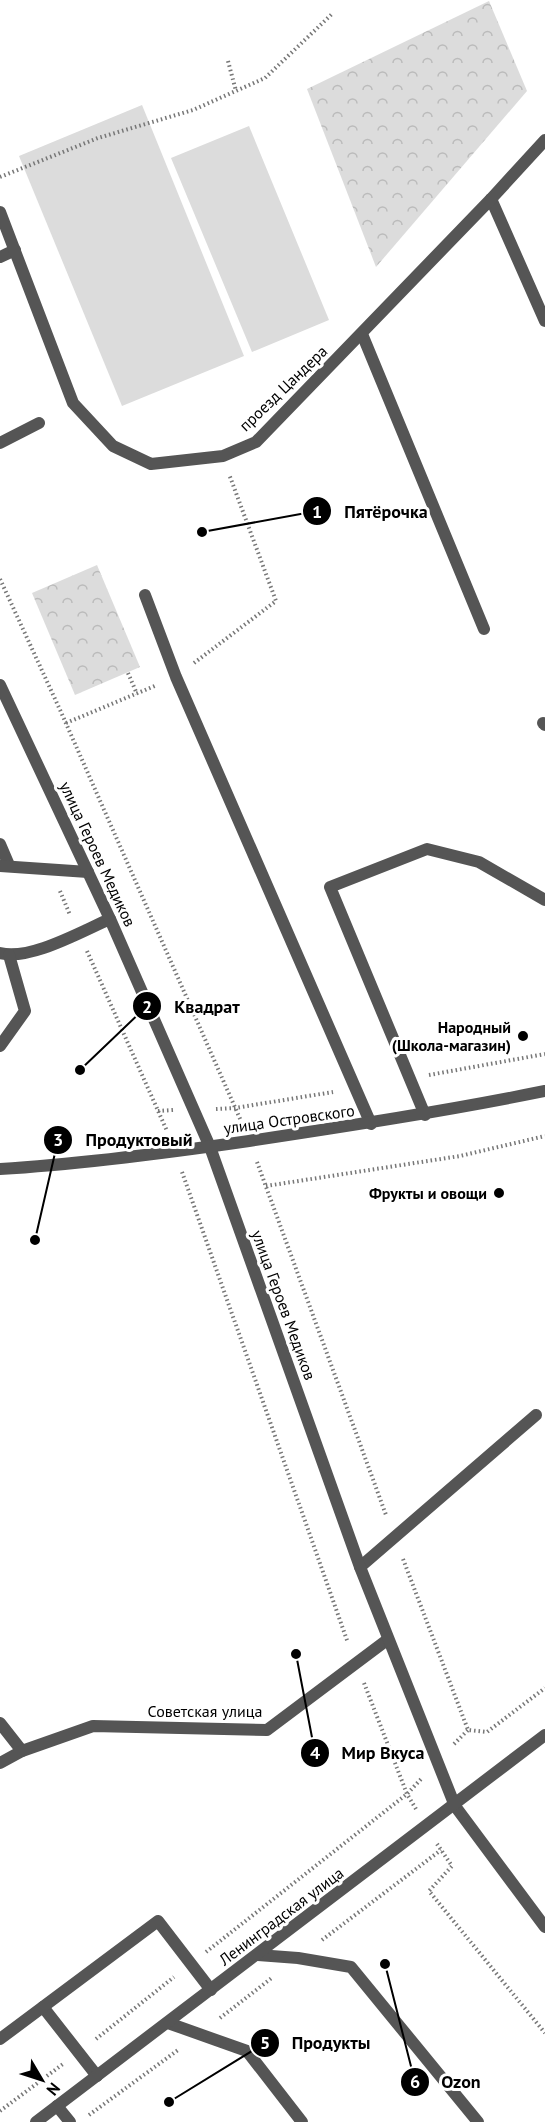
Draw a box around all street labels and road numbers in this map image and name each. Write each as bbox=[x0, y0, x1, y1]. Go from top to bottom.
street label: проезд Цандера bbox=[235, 341, 331, 435]
street label: улица Героев Медиков bbox=[56, 778, 140, 930]
street label: улица Островского bbox=[222, 1100, 356, 1138]
street label: улица Героев Медиков bbox=[248, 1227, 320, 1383]
street label: Советская улица bbox=[148, 1701, 262, 1721]
street label: Ленинградская улица bbox=[214, 1863, 347, 1970]

